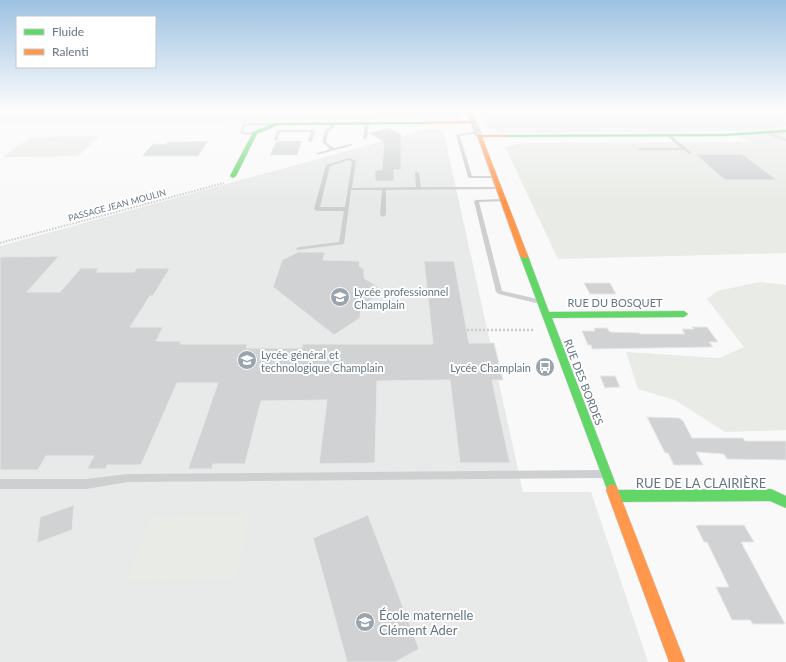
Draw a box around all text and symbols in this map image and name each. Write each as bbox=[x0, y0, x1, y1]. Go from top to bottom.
legend bbox=[16, 16, 156, 68]
text: Fluide bbox=[52, 24, 84, 39]
text: Ralenti bbox=[52, 44, 89, 59]
street label: PASSAGE JEAN MOULIN bbox=[67, 187, 167, 223]
place label: Lycée professionnel Champlain bbox=[354, 285, 448, 311]
school or university icon: Lycée professionnel Champlain bbox=[329, 286, 351, 308]
street label: RUE DU BOSQUET bbox=[567, 296, 663, 309]
street label: RUE DES BORDES bbox=[562, 337, 606, 427]
place label: Lycée général et technologique Champlain bbox=[261, 348, 384, 374]
school or university icon: Lycée général et technologique Champlain bbox=[236, 349, 258, 371]
bus stop icon: Lycée Champlain bbox=[534, 356, 556, 378]
place label: Lycée Champlain bbox=[450, 361, 531, 374]
street label: RUE DE LA CLAIRIÈRE bbox=[636, 475, 766, 491]
place label: École maternelle Clément Ader bbox=[379, 607, 473, 638]
school or university icon: École maternelle Clément Ader bbox=[354, 611, 376, 633]

